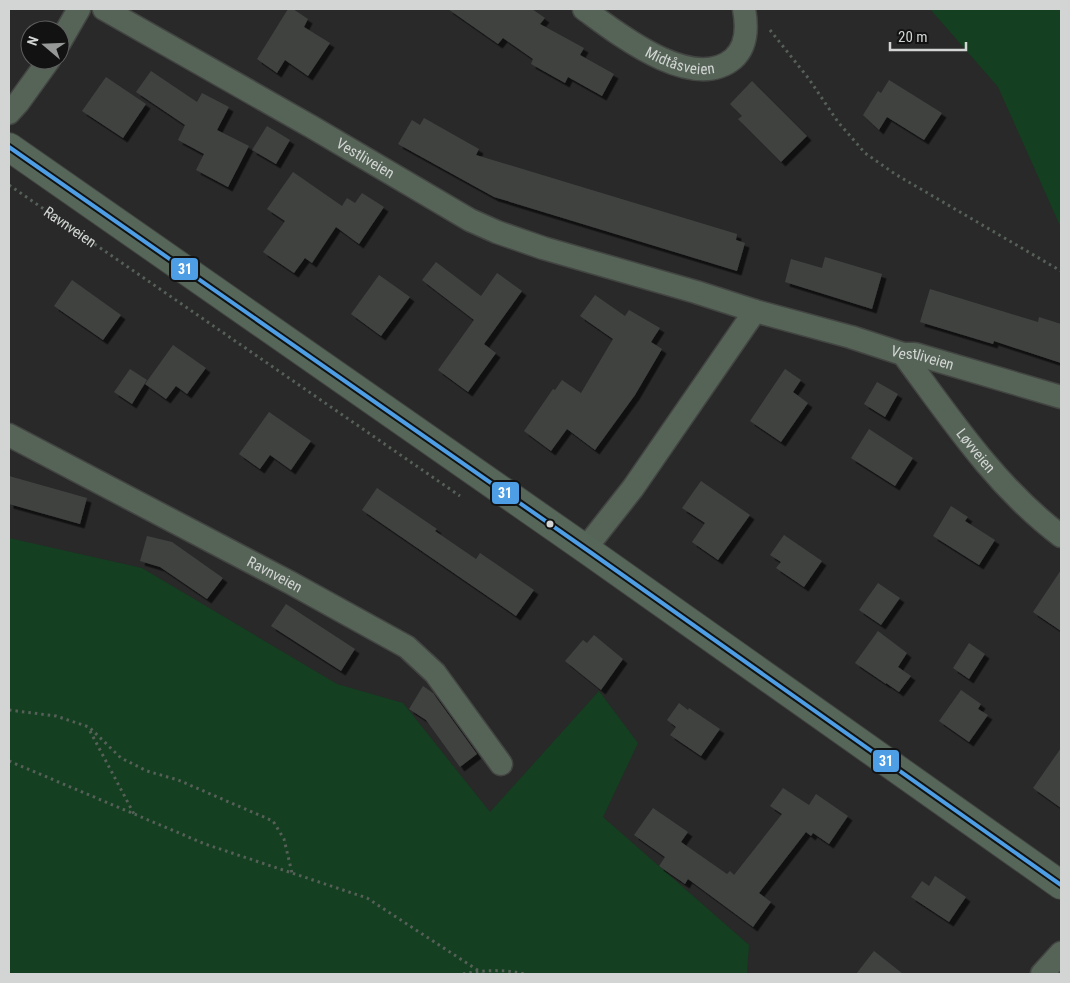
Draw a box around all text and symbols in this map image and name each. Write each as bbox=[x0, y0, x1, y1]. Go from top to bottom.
north arrow bbox=[20, 20, 70, 70]
scale bar bbox=[890, 20, 966, 52]
text: 20 m bbox=[898, 28, 928, 46]
text: N bbox=[24, 34, 42, 47]
street label: Midtåsveien bbox=[642, 43, 716, 78]
street label: Vestliveien bbox=[333, 134, 398, 182]
street label: Ravnveien bbox=[40, 203, 100, 251]
line badge: 31 bbox=[170, 257, 199, 281]
text: 31 bbox=[178, 261, 192, 277]
street label: Vestliveien bbox=[889, 342, 956, 374]
street label: Løvveien bbox=[952, 425, 999, 477]
line badge: 31 bbox=[491, 481, 520, 505]
text: 31 bbox=[498, 485, 512, 501]
unlabelled marker bbox=[545, 519, 555, 529]
street label: Ravnveien bbox=[244, 553, 305, 596]
line badge: 31 bbox=[872, 749, 900, 773]
text: 31 bbox=[879, 753, 893, 769]

